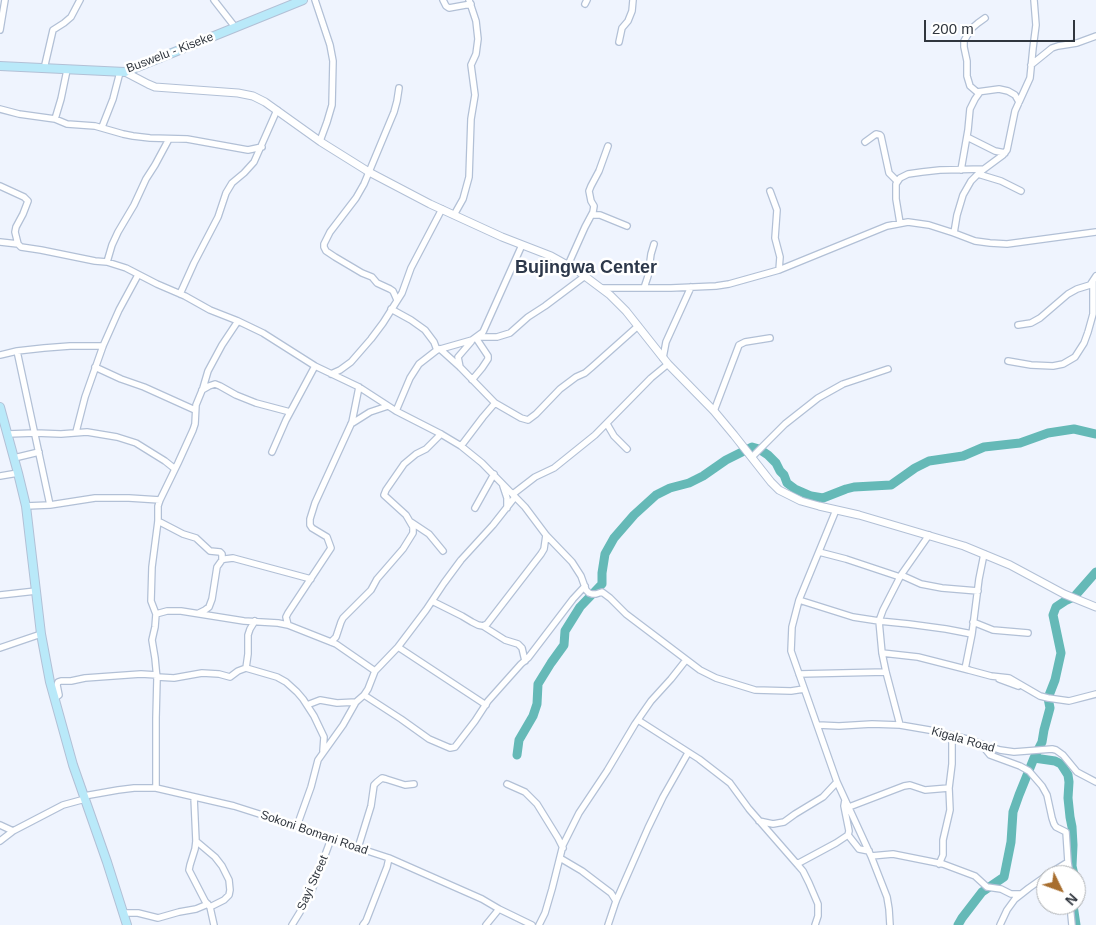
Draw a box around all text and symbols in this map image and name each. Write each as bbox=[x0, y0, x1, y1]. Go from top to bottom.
scale bar bbox=[926, 10, 1077, 42]
text: 200 m bbox=[932, 20, 974, 37]
street label: Buswelu - Kiseke bbox=[124, 30, 216, 76]
district label: Bujingwa Center bbox=[515, 257, 657, 279]
street label: Kigala Road bbox=[930, 724, 996, 756]
street label: Sokoni Bomani Road bbox=[258, 808, 370, 858]
street label: Sayi Street bbox=[294, 853, 332, 913]
north arrow bbox=[1036, 865, 1086, 915]
text: N bbox=[1062, 890, 1081, 908]

